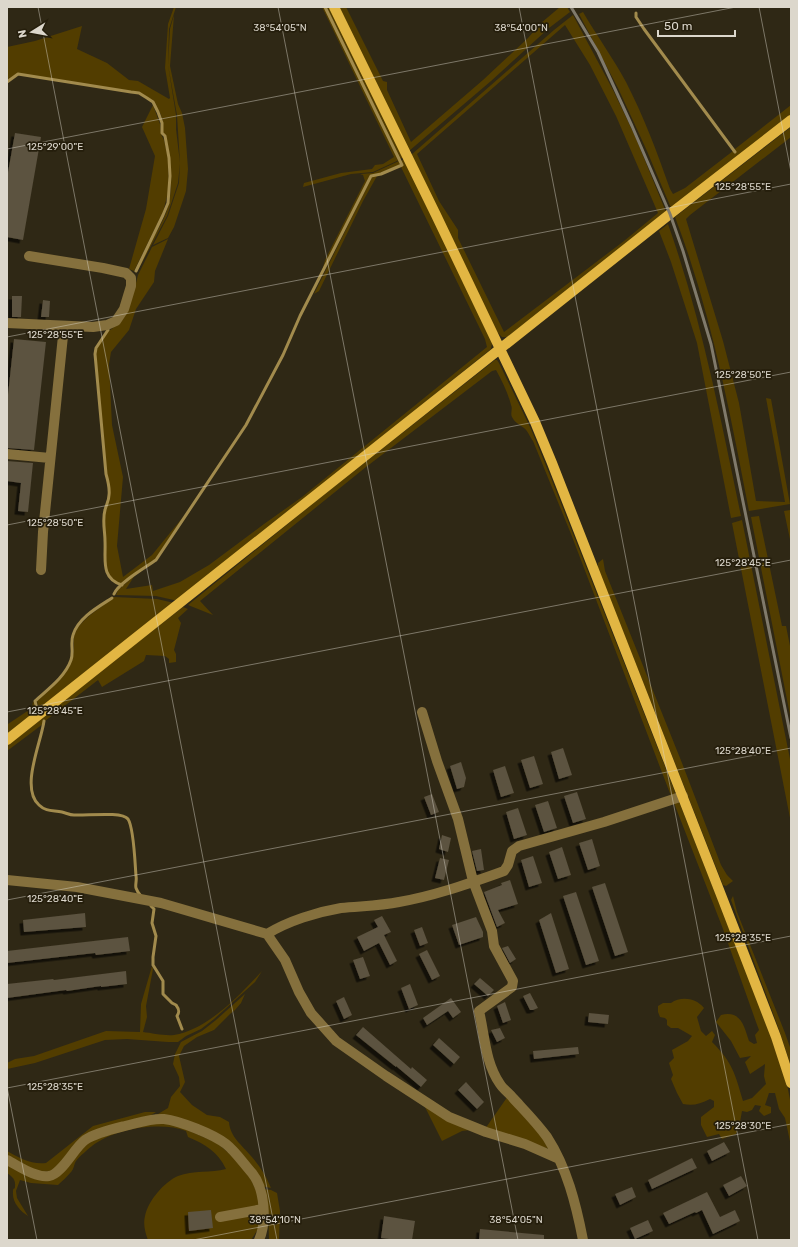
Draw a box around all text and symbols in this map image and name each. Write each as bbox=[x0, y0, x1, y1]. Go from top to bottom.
north arrow bbox=[12, 12, 52, 52]
scale bar bbox=[658, 12, 735, 38]
text: 50 m bbox=[664, 19, 692, 33]
text: 38°54'05"N bbox=[253, 22, 307, 34]
text: 38°54'00"N bbox=[494, 22, 548, 34]
text: N bbox=[16, 29, 30, 39]
text: 125°29'00"E bbox=[27, 141, 83, 153]
text: 125°28'55"E bbox=[715, 181, 771, 193]
text: 125°28'55"E bbox=[27, 329, 83, 341]
text: 125°28'50"E bbox=[715, 369, 771, 381]
text: 125°28'50"E bbox=[27, 517, 83, 529]
text: 125°28'45"E bbox=[715, 557, 771, 569]
text: 125°28'45"E bbox=[27, 705, 83, 717]
text: 125°28'40"E bbox=[715, 745, 771, 757]
text: 125°28'40"E bbox=[27, 893, 83, 905]
text: 125°28'35"E bbox=[715, 932, 771, 944]
text: 125°28'35"E bbox=[27, 1081, 83, 1093]
text: 125°28'30"E bbox=[715, 1120, 771, 1132]
text: 38°54'10"N bbox=[249, 1214, 301, 1226]
text: 38°54'05"N bbox=[489, 1214, 543, 1226]

